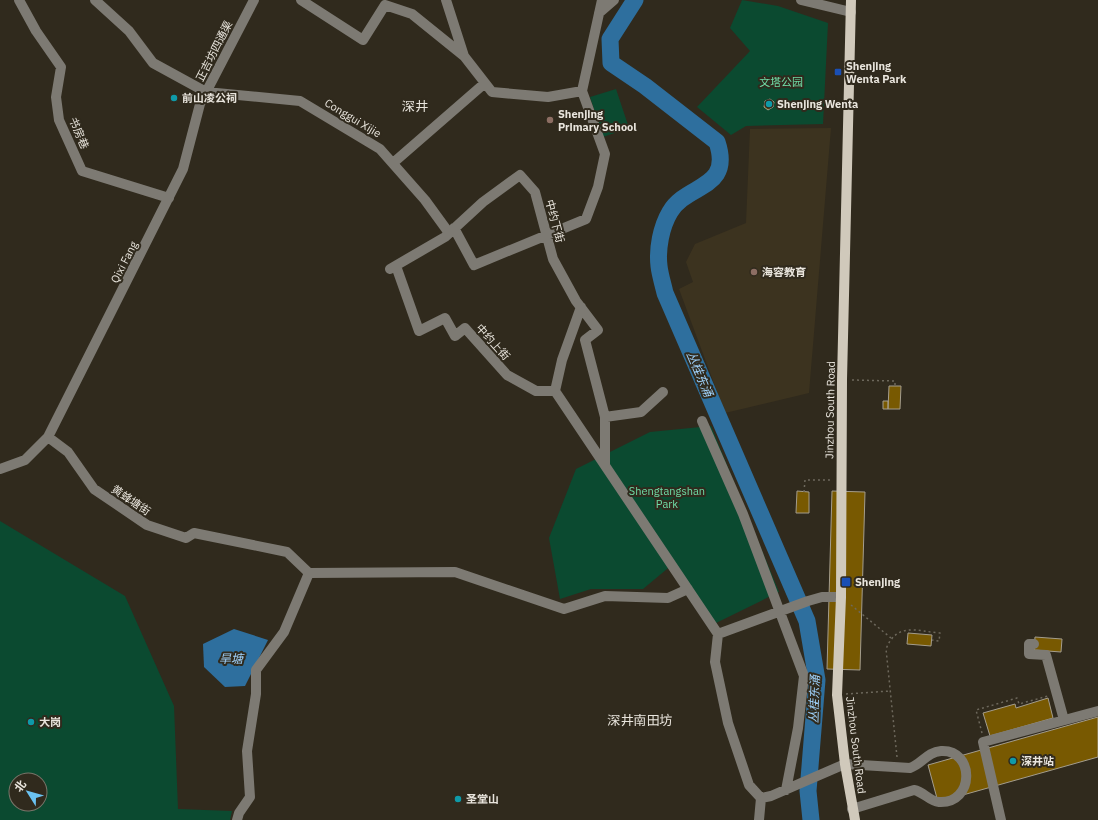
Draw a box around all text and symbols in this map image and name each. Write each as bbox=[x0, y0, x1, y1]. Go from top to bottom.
street label: 正吉坊四通渠 bbox=[193, 18, 235, 84]
place label: Shenjing Wenta Park bbox=[846, 59, 907, 86]
marker: Shenjing Wenta Park bbox=[833, 67, 843, 77]
park label: 文塔公园 bbox=[759, 75, 803, 89]
place label: 前山凌公祠 bbox=[182, 91, 237, 105]
marker: 前山凌公祠 bbox=[169, 93, 179, 103]
street label: Conggui Xijie bbox=[322, 96, 384, 140]
place label: Shenjing Wenta bbox=[777, 97, 858, 111]
district label: 深井 bbox=[402, 98, 428, 115]
marker: Shenjing Wenta bbox=[764, 99, 774, 109]
place label: Shenjing Primary School bbox=[558, 107, 637, 134]
street label: 书房巷 bbox=[66, 115, 92, 151]
marker: Shenjing Primary School bbox=[545, 115, 555, 125]
street label: 中约下街 bbox=[543, 198, 567, 244]
street label: Qixi Fang bbox=[108, 239, 141, 285]
place label: 海容教育 bbox=[762, 265, 806, 279]
marker: 海容教育 bbox=[749, 267, 759, 277]
street label: 中约上街 bbox=[473, 321, 513, 363]
water label: 丛桂东涌 bbox=[684, 349, 717, 401]
street label: Jinzhou South Road bbox=[822, 361, 838, 459]
street label: 黄蜂塘街 bbox=[109, 482, 153, 518]
park label: Shengtangshan Park bbox=[629, 484, 705, 511]
place label: Shenjing bbox=[855, 575, 901, 589]
marker: Shenjing bbox=[840, 576, 852, 588]
water label: 旱塘 bbox=[219, 651, 245, 666]
water label: 丛桂东涌 bbox=[806, 673, 822, 723]
street label: Jinzhou South Road bbox=[843, 696, 869, 794]
district label: 深井南田坊 bbox=[607, 712, 673, 729]
place label: 大岗 bbox=[39, 715, 61, 729]
marker: 大岗 bbox=[26, 717, 36, 727]
place label: 深井站 bbox=[1021, 754, 1054, 768]
marker: 深井站 bbox=[1008, 756, 1018, 766]
north arrow bbox=[8, 772, 48, 812]
text: 北 bbox=[11, 777, 29, 795]
place label: 圣堂山 bbox=[466, 792, 499, 806]
marker: 圣堂山 bbox=[453, 794, 463, 804]

